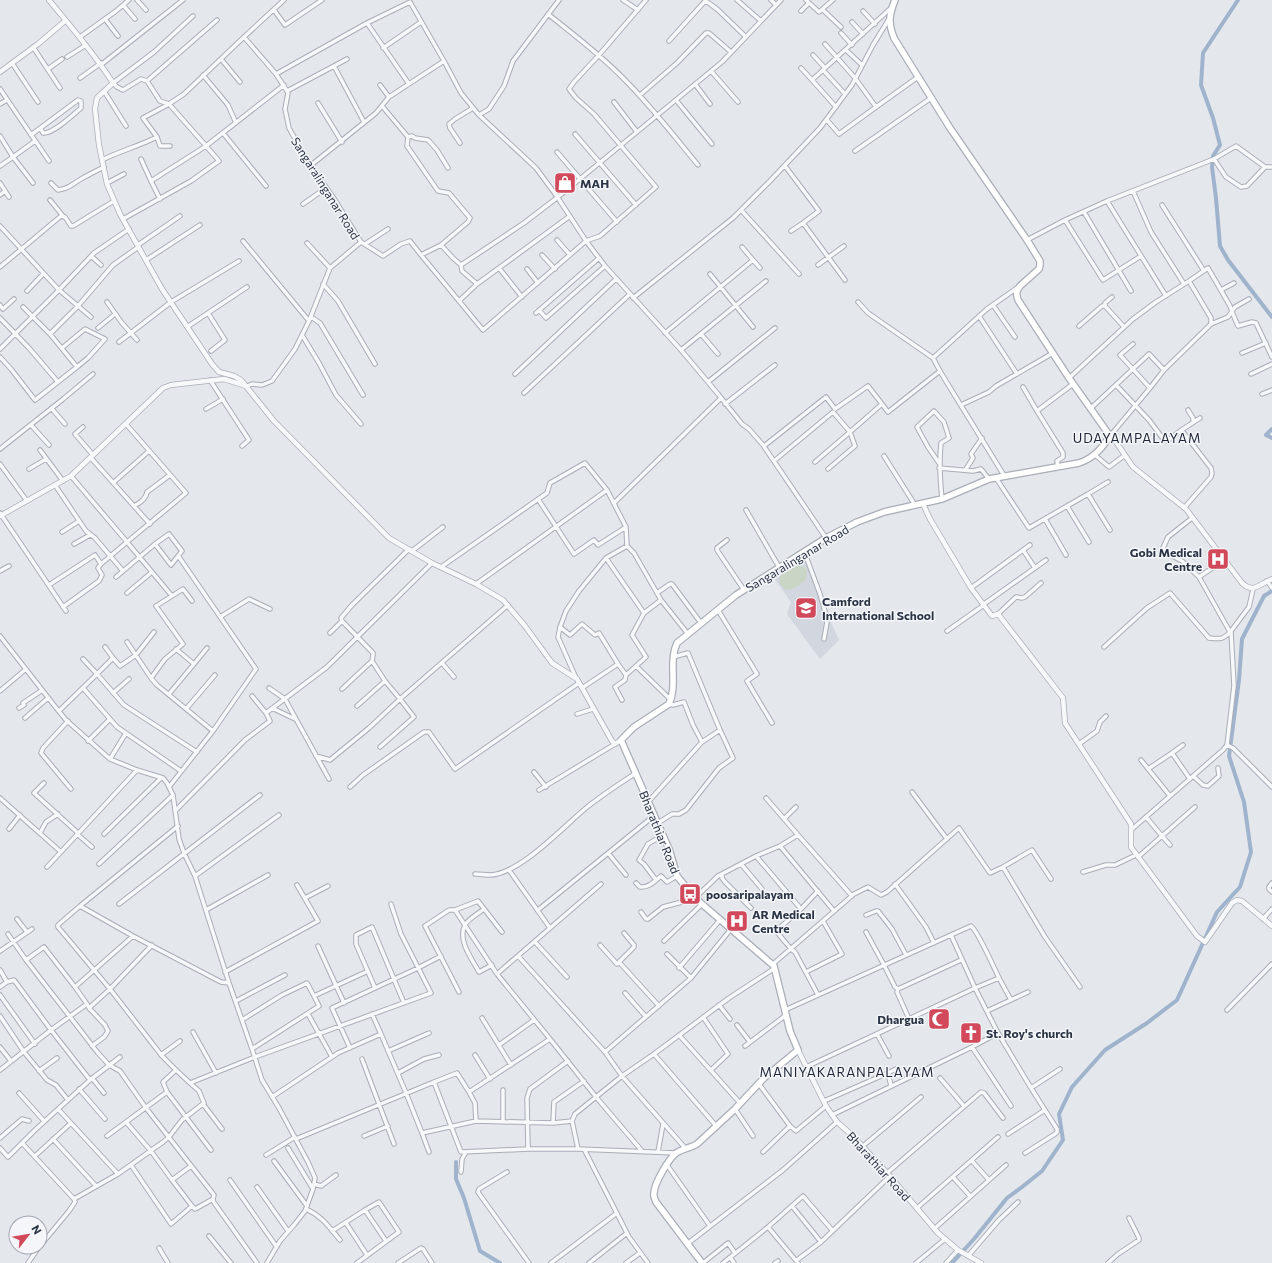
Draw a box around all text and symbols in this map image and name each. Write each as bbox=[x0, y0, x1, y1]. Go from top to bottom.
street label: Sangaralinganar Road bbox=[289, 134, 363, 242]
shop icon: MAH bbox=[552, 170, 578, 196]
place label: MAH bbox=[580, 176, 609, 190]
district label: UDAYAMPALAYAM bbox=[1073, 430, 1201, 446]
street label: Sangaralinganar Road bbox=[743, 522, 851, 594]
place label: Gobi Medical Centre bbox=[1130, 545, 1202, 573]
hospital icon: Gobi Medical Centre bbox=[1205, 546, 1231, 572]
place label: Camford International School bbox=[822, 594, 934, 622]
school or university icon: Camford International School bbox=[793, 595, 819, 621]
street label: Bharathiar Road bbox=[637, 789, 683, 876]
bus stop icon: poosaripalayam bbox=[677, 881, 703, 907]
place label: poosaripalayam bbox=[706, 887, 794, 901]
place label: AR Medical Centre bbox=[752, 907, 815, 935]
hospital icon: AR Medical Centre bbox=[724, 908, 750, 934]
mosque icon: Dhargua bbox=[926, 1006, 952, 1032]
place label: Dhargua bbox=[877, 1012, 924, 1026]
church icon: St. Roy's church bbox=[958, 1020, 984, 1046]
place label: St. Roy's church bbox=[986, 1026, 1073, 1040]
district label: MANIYAKARANPALAYAM bbox=[760, 1064, 934, 1080]
street label: Bharathiar Road bbox=[844, 1129, 914, 1203]
north arrow bbox=[8, 1215, 48, 1255]
text: N bbox=[29, 1223, 45, 1236]

